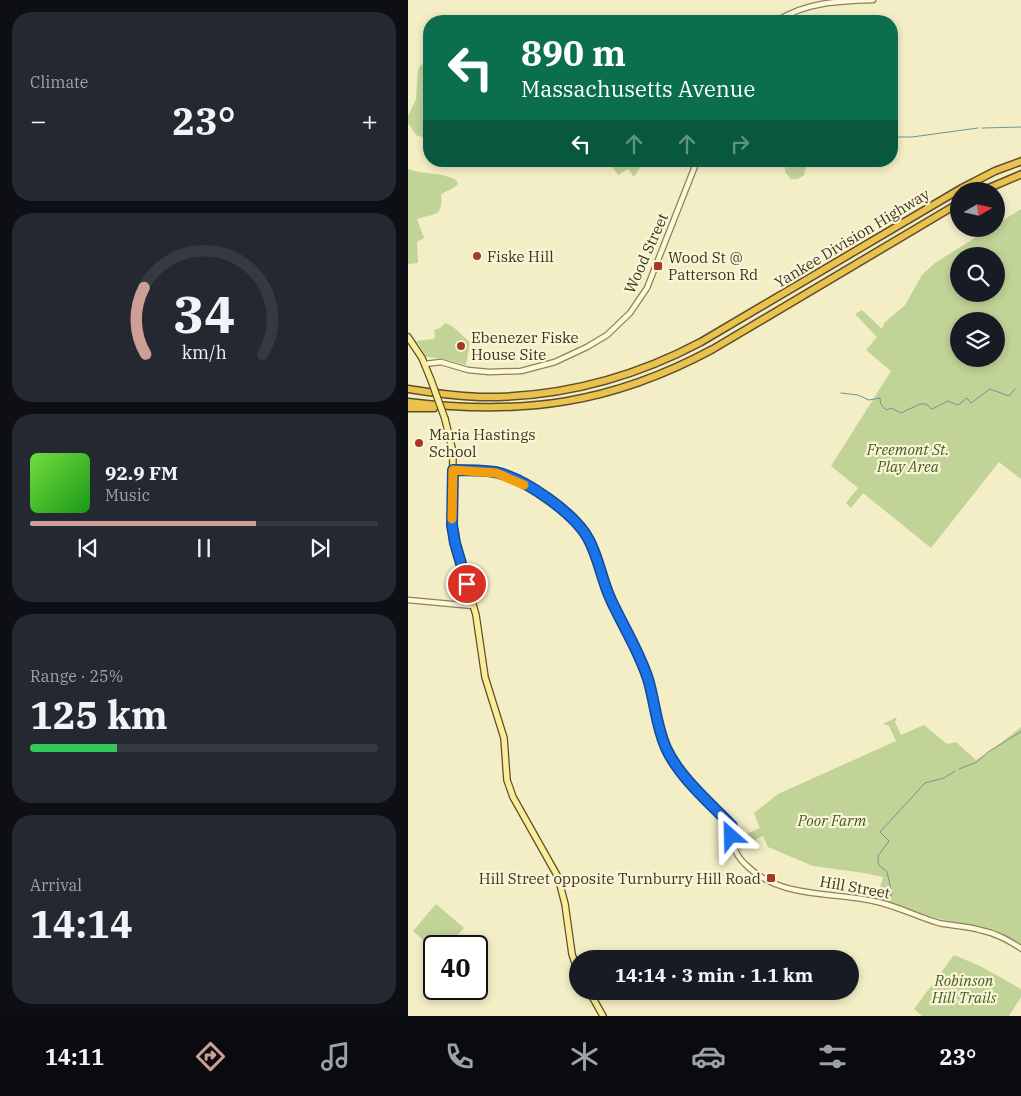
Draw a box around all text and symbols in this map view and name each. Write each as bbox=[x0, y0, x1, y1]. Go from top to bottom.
text: 890 m bbox=[521, 30, 626, 76]
icon: left bbox=[438, 35, 503, 100]
text: Climate bbox=[30, 72, 88, 92]
text: Massachusetts Avenue bbox=[521, 74, 755, 103]
text: 23° bbox=[172, 96, 236, 145]
text: − bbox=[30, 102, 47, 139]
text: + bbox=[361, 102, 378, 139]
icon: left bbox=[567, 130, 595, 158]
icon: ahead bbox=[620, 130, 648, 158]
icon: ahead bbox=[673, 130, 701, 158]
icon: right bbox=[726, 130, 754, 158]
north arrow bbox=[950, 182, 1006, 238]
map controls bbox=[950, 182, 1005, 367]
street label: Yankee Division Highway bbox=[771, 184, 933, 292]
street label: Wood Street bbox=[620, 210, 672, 296]
place label: Fiske Hill bbox=[487, 247, 554, 266]
button: search bbox=[950, 247, 1005, 302]
place label: Wood St @ Patterson Rd bbox=[668, 248, 758, 284]
marker: Fiske Hill bbox=[471, 250, 483, 262]
marker: Wood St @ Patterson Rd bbox=[652, 260, 664, 272]
text: 34 bbox=[173, 280, 235, 347]
button: layers bbox=[950, 312, 1005, 367]
place label: Ebenezer Fiske House Site bbox=[471, 328, 579, 364]
marker: Ebenezer Fiske House Site bbox=[455, 340, 467, 352]
text: km/h bbox=[181, 341, 227, 364]
place label: Maria Hastings School bbox=[429, 425, 536, 461]
marker: Maria Hastings School bbox=[413, 437, 425, 449]
park label: Freemont St. Play Area bbox=[866, 440, 949, 476]
text: 92.9 FM bbox=[105, 461, 178, 485]
text: Music bbox=[105, 485, 150, 505]
icon: previous bbox=[74, 534, 102, 562]
icon: pause bbox=[190, 534, 218, 562]
icon: next bbox=[306, 534, 334, 562]
pin bbox=[446, 563, 488, 605]
icon: arrive bbox=[453, 570, 481, 598]
text: Range · 25% bbox=[30, 666, 123, 686]
text: 125 km bbox=[30, 690, 168, 739]
position arrow bbox=[704, 809, 756, 861]
park label: Poor Farm bbox=[797, 811, 867, 830]
place label: Hill Street opposite Turnburry Hill Road bbox=[479, 869, 761, 888]
street label: Hill Street bbox=[818, 871, 892, 903]
marker: Hill Street opposite Turnburry Hill Road bbox=[765, 872, 777, 884]
text: Arrival bbox=[30, 875, 82, 895]
text: 14:14 bbox=[30, 899, 133, 948]
speed limit sign: 40 bbox=[423, 935, 488, 1000]
text: 14:14 · 3 min · 1.1 km bbox=[615, 963, 813, 987]
park label: Robinson Hill Trails bbox=[931, 971, 997, 1007]
icon: directions bbox=[193, 1039, 228, 1074]
icon: music bbox=[318, 1039, 353, 1074]
icon: phone bbox=[442, 1039, 477, 1074]
icon: climate bbox=[567, 1039, 602, 1074]
icon: car bbox=[691, 1039, 726, 1074]
icon: filters bbox=[815, 1039, 850, 1074]
text: 14:11 bbox=[45, 1042, 104, 1071]
text: 23° bbox=[940, 1042, 976, 1071]

